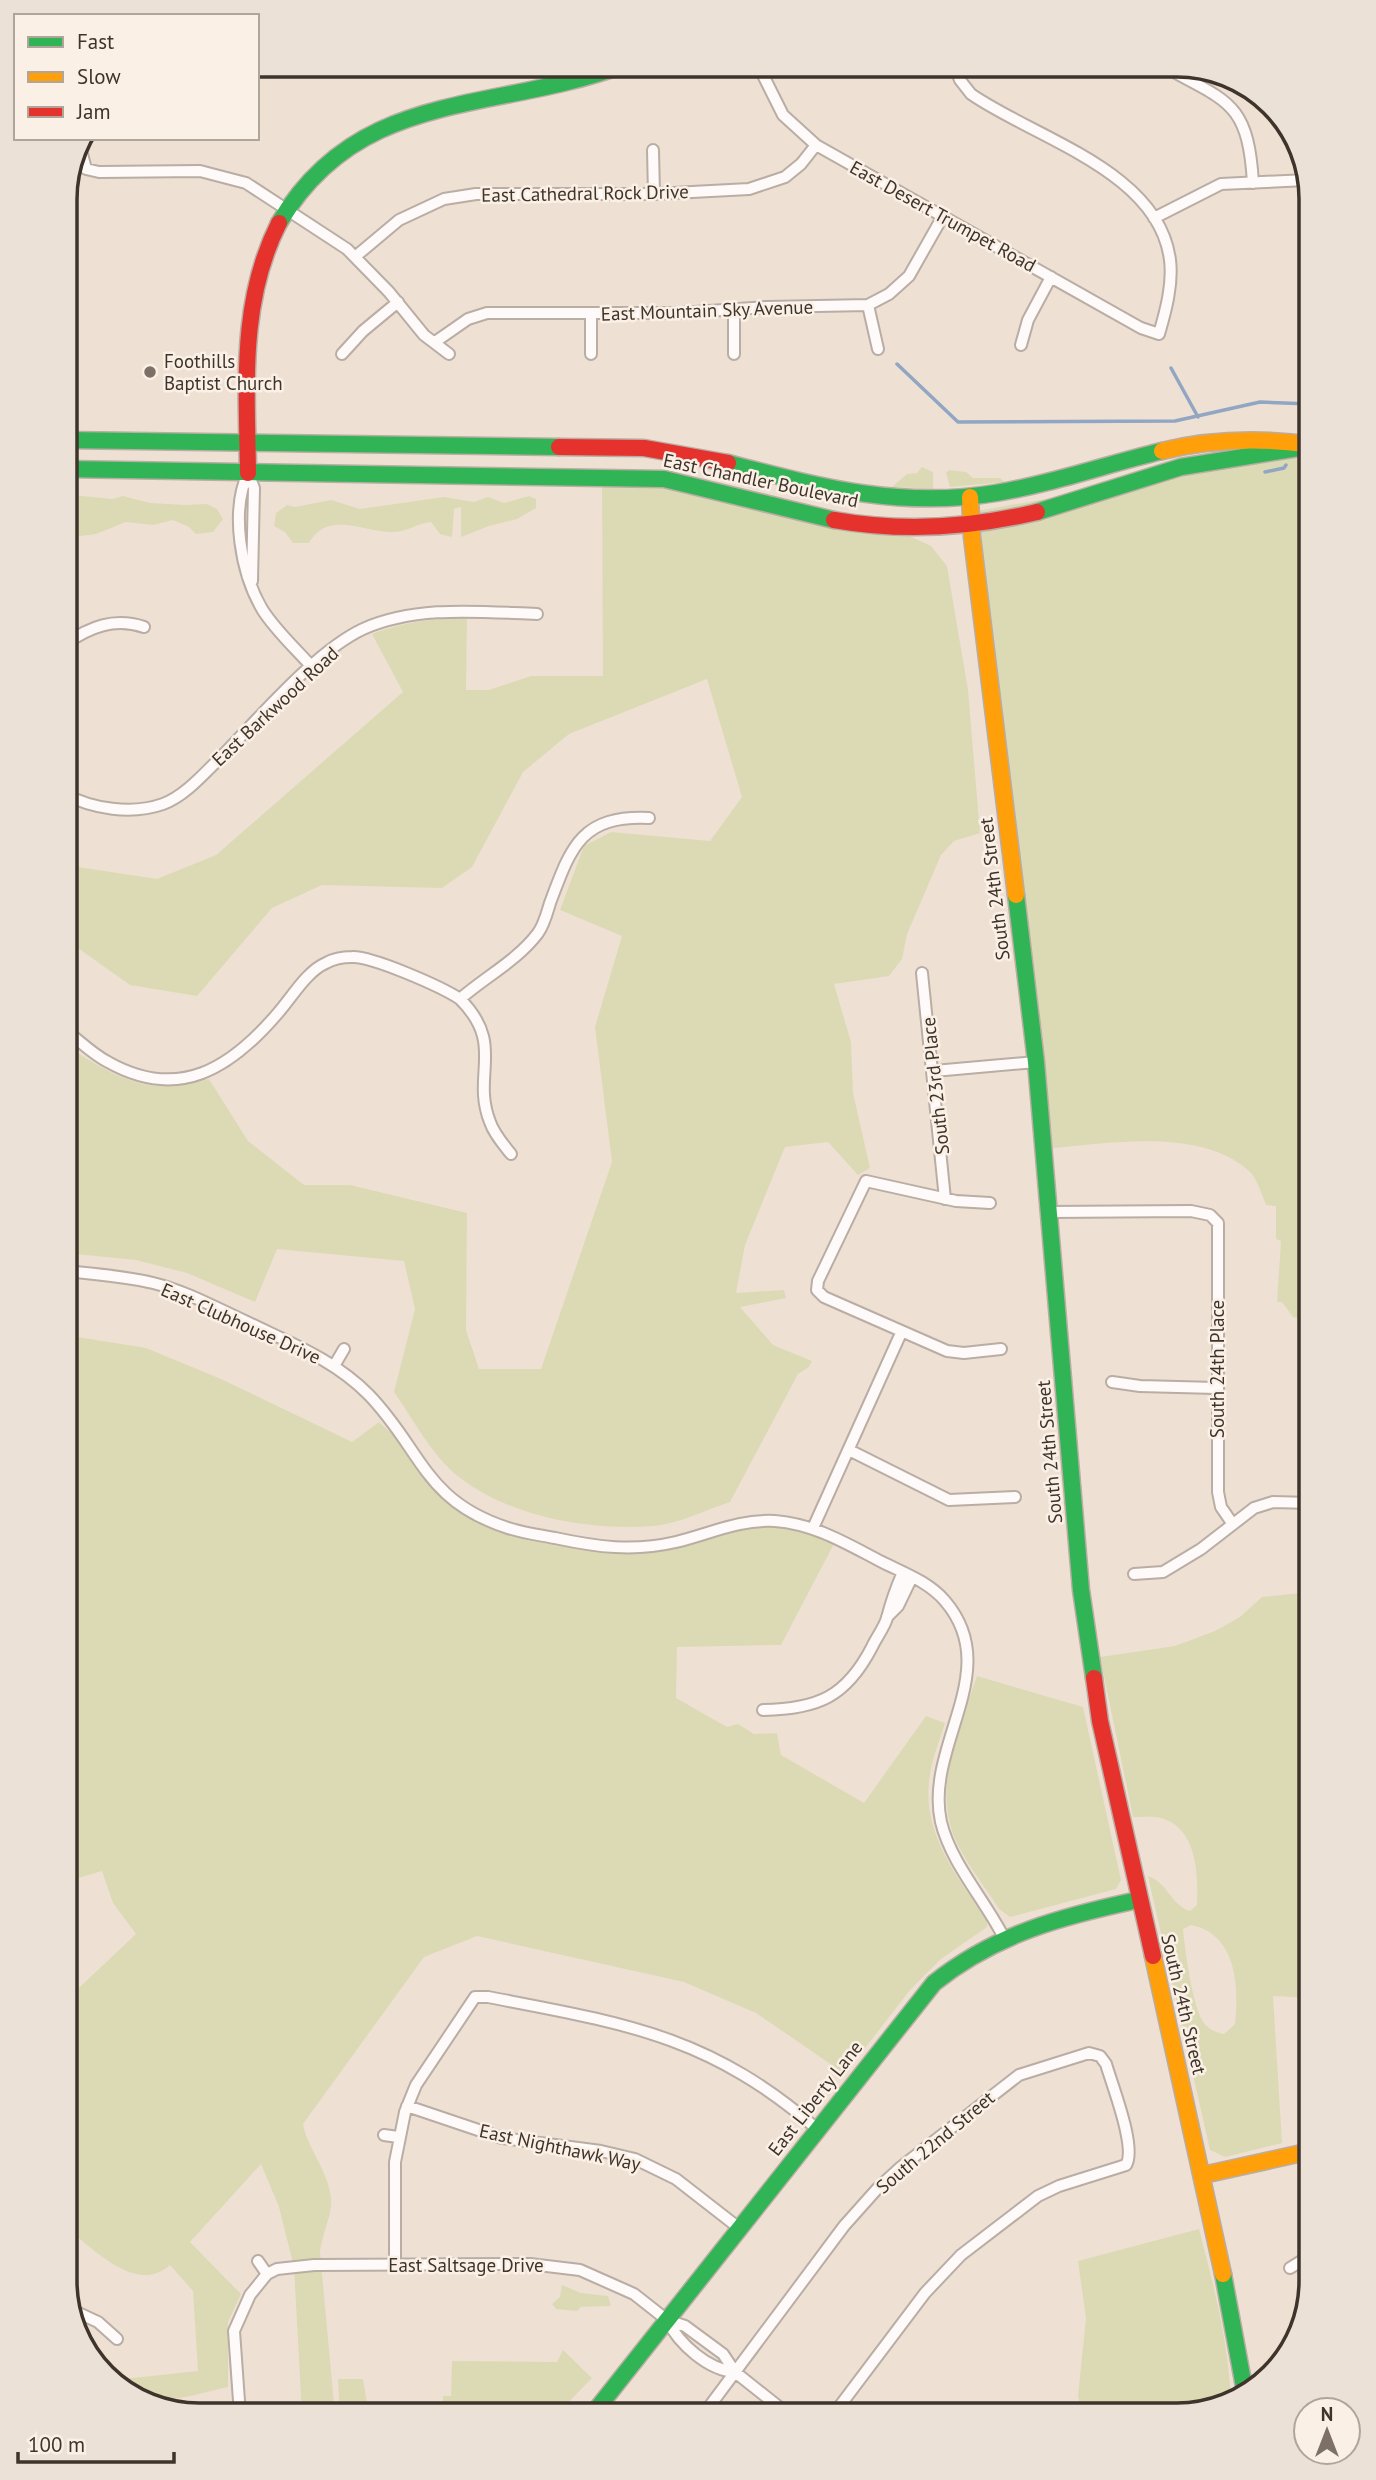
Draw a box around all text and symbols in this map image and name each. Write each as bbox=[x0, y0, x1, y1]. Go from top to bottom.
legend bbox=[14, 14, 259, 140]
text: Fast bbox=[77, 28, 114, 55]
text: Slow bbox=[77, 63, 121, 90]
text: Jam bbox=[76, 98, 111, 125]
street label: East Desert Trumpet Road bbox=[846, 155, 1040, 277]
street label: East Cathedral Rock Drive bbox=[481, 179, 689, 207]
street label: East Mountain Sky Avenue bbox=[600, 294, 814, 326]
place label: Foothills Baptist Church bbox=[164, 349, 283, 395]
marker: Foothills Baptist Church bbox=[142, 364, 158, 380]
street label: East Chandler Boulevard bbox=[661, 448, 861, 512]
street label: East Barkwood Road bbox=[207, 641, 343, 771]
street label: South 24th Street bbox=[973, 816, 1015, 962]
street label: South 23rd Place bbox=[916, 1016, 954, 1156]
street label: East Clubhouse Drive bbox=[157, 1277, 325, 1369]
street label: South 24th Place bbox=[1205, 1300, 1229, 1438]
street label: South 24th Street bbox=[1031, 1379, 1067, 1525]
street label: South 24th Street bbox=[1156, 1931, 1212, 2077]
street label: East Liberty Lane bbox=[763, 2036, 867, 2160]
street label: South 22nd Street bbox=[871, 2085, 1000, 2199]
street label: East Nighthawk Way bbox=[477, 2118, 643, 2176]
street label: East Saltsage Drive bbox=[388, 2253, 544, 2277]
north arrow bbox=[1292, 2396, 1362, 2466]
text: N bbox=[1321, 2402, 1333, 2426]
scale bar bbox=[18, 2420, 173, 2464]
text: 100 m bbox=[28, 2431, 85, 2458]

